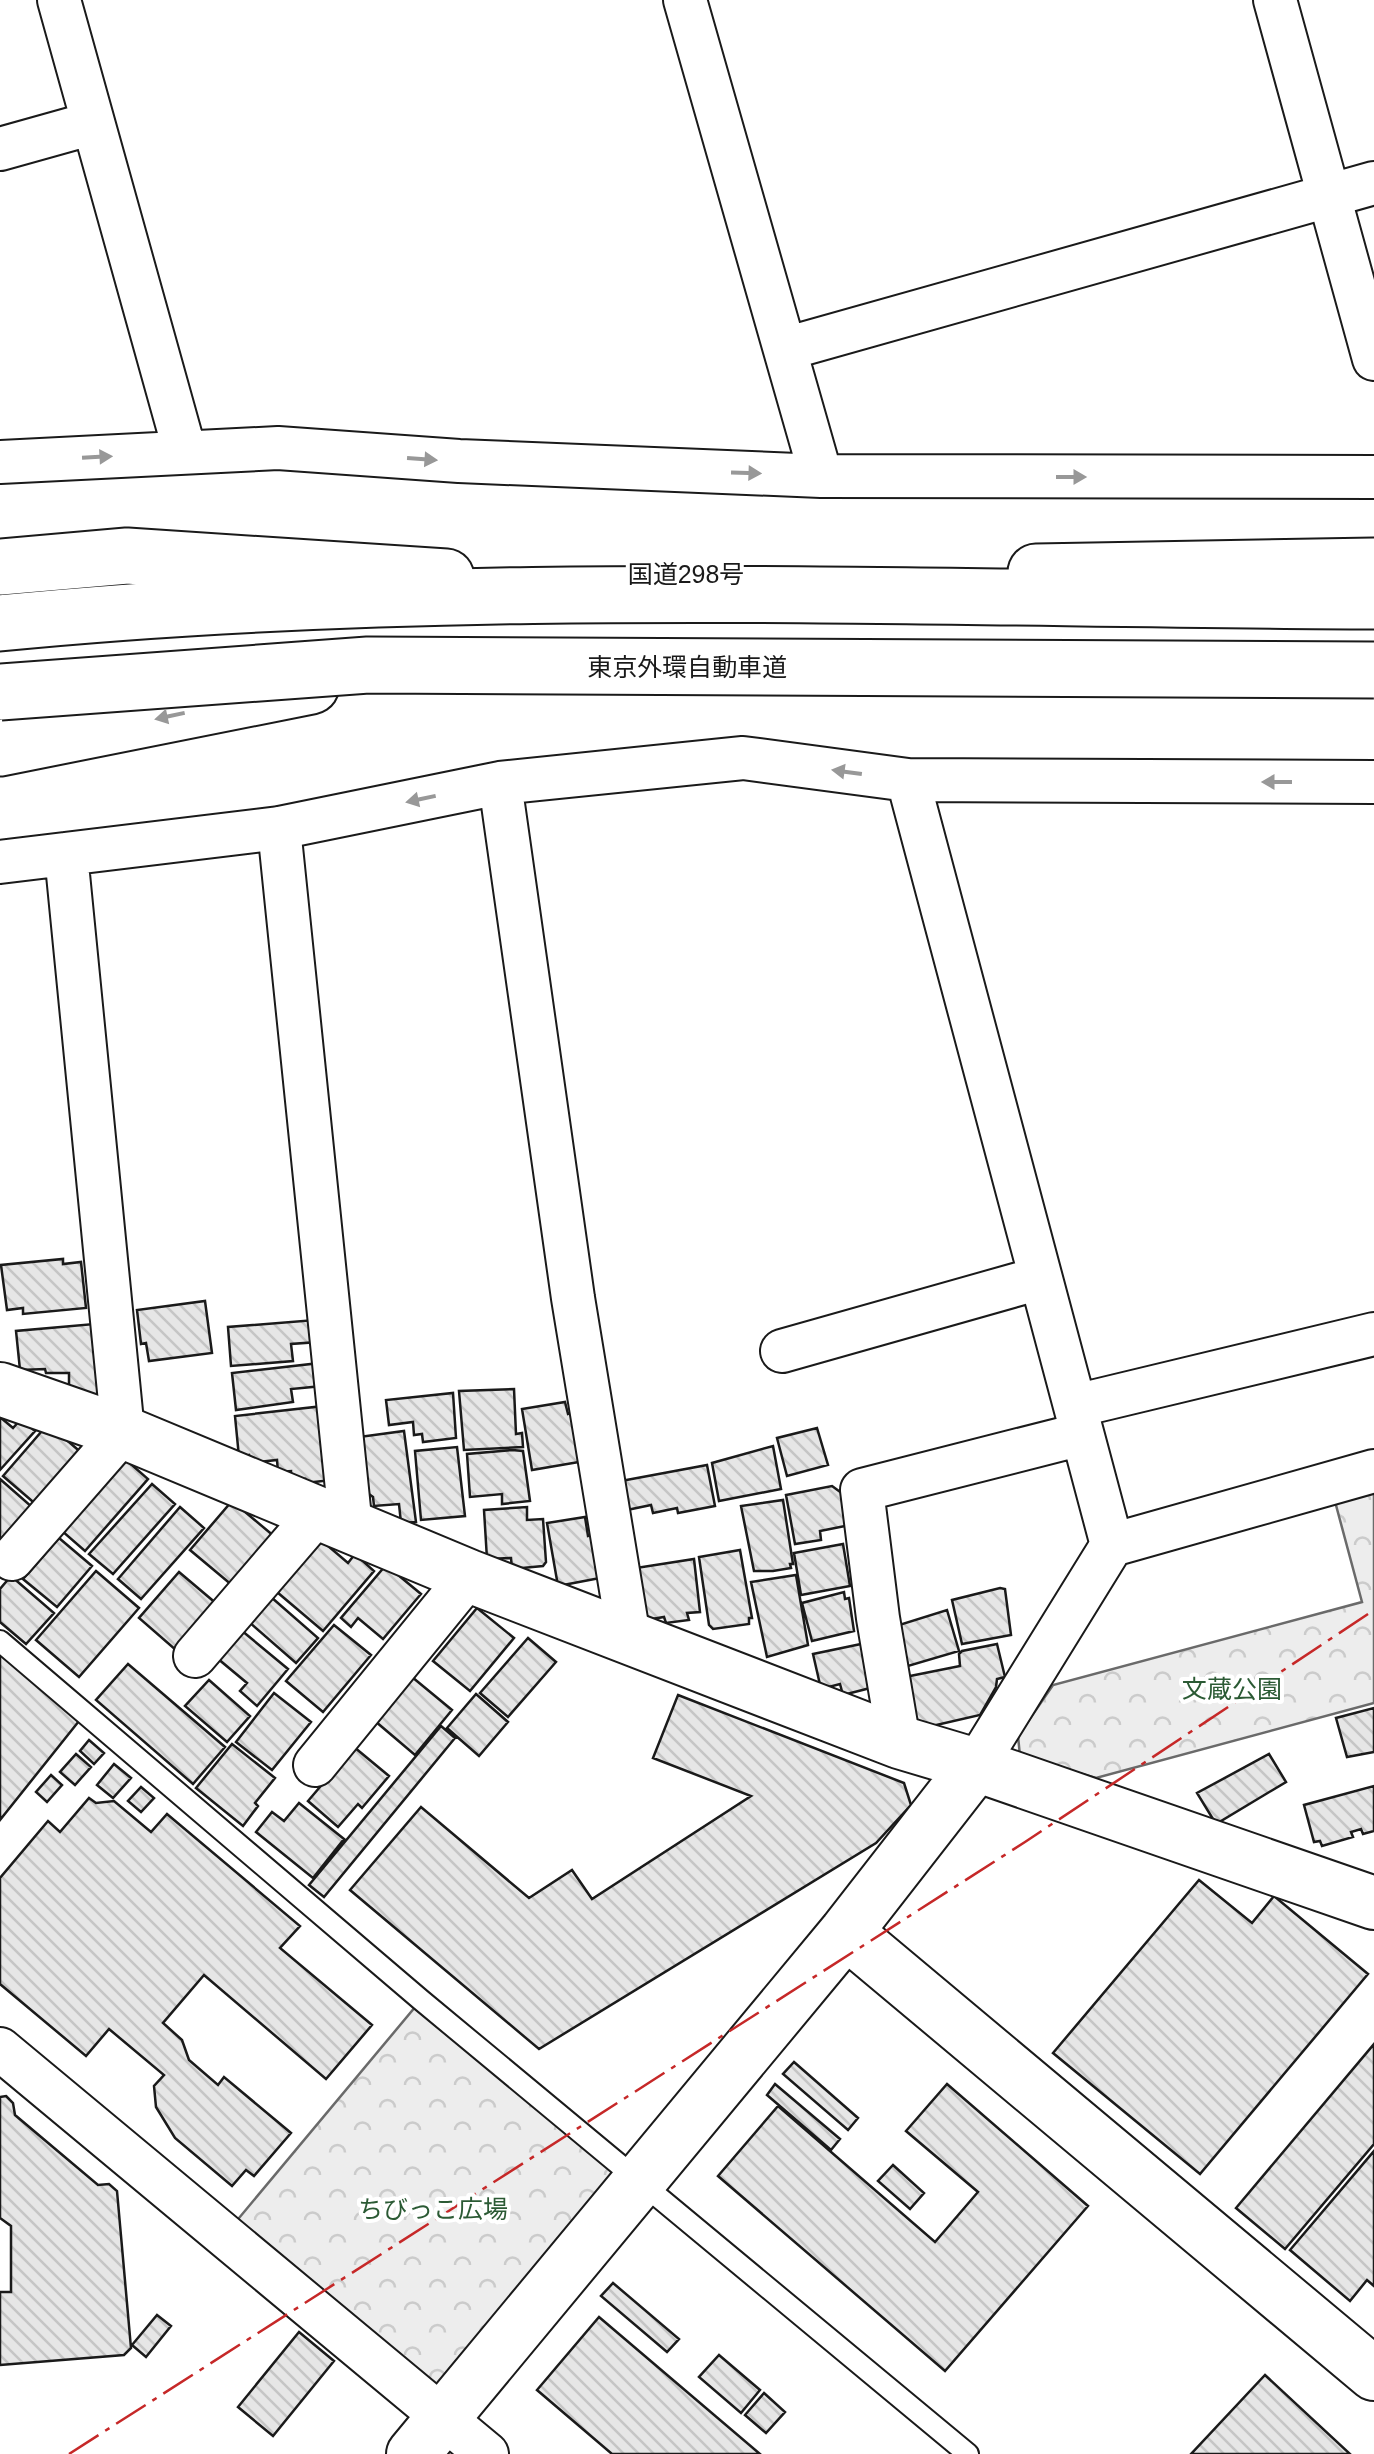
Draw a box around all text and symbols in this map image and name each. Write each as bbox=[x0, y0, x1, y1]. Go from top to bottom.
one-way arrow bbox=[82, 449, 114, 465]
one-way arrow bbox=[406, 451, 438, 467]
one-way arrow bbox=[731, 465, 763, 481]
one-way arrow bbox=[1056, 469, 1088, 485]
street label: 国道298号 bbox=[628, 560, 744, 588]
street label: 東京外環自動車道 bbox=[587, 653, 787, 681]
one-way arrow bbox=[154, 709, 185, 725]
one-way arrow bbox=[831, 763, 862, 779]
one-way arrow bbox=[1260, 774, 1292, 790]
one-way arrow bbox=[405, 792, 436, 808]
park label: 文蔵公園 bbox=[1182, 1675, 1282, 1703]
park label: ちびっこ広場 bbox=[358, 2195, 508, 2223]

